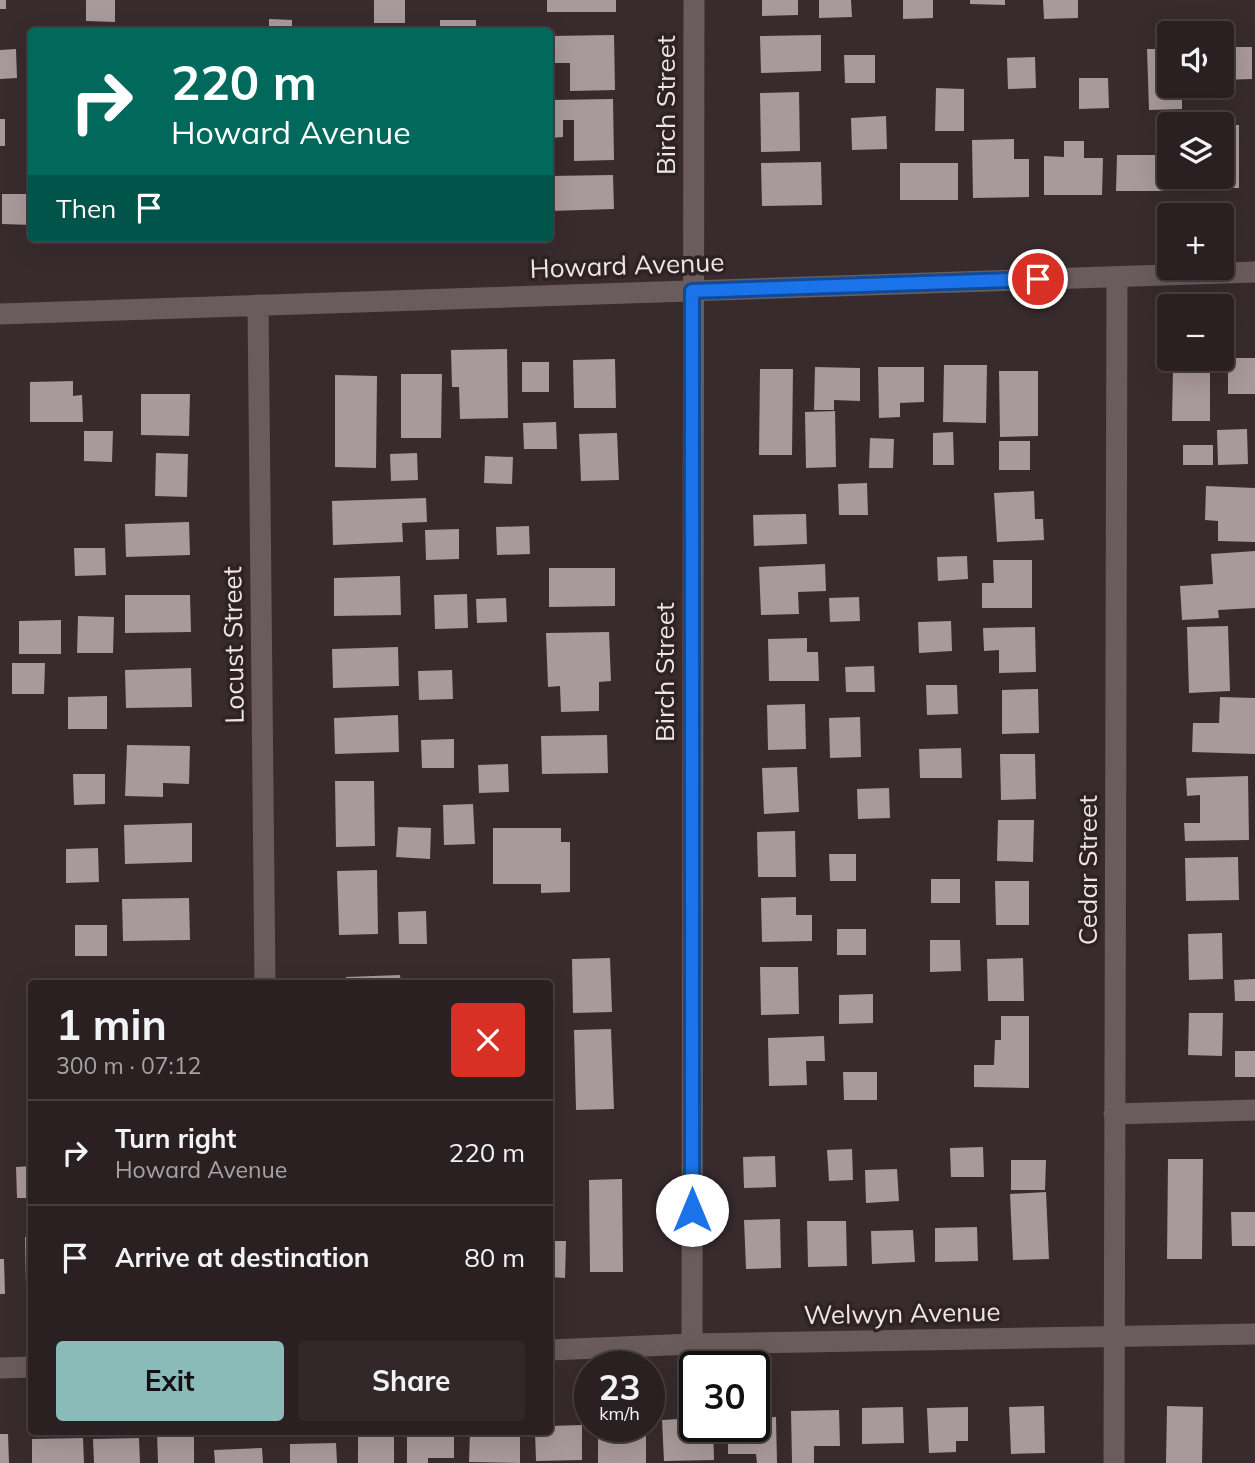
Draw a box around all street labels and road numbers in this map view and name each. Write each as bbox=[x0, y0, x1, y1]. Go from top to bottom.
street label: Birch Street bbox=[649, 35, 682, 175]
street label: Howard Avenue bbox=[529, 245, 725, 285]
street label: Locust Street bbox=[215, 566, 251, 724]
street label: Birch Street bbox=[648, 602, 681, 742]
street label: Cedar Street bbox=[1071, 795, 1104, 945]
street label: Welwyn Avenue bbox=[803, 1295, 1001, 1331]

